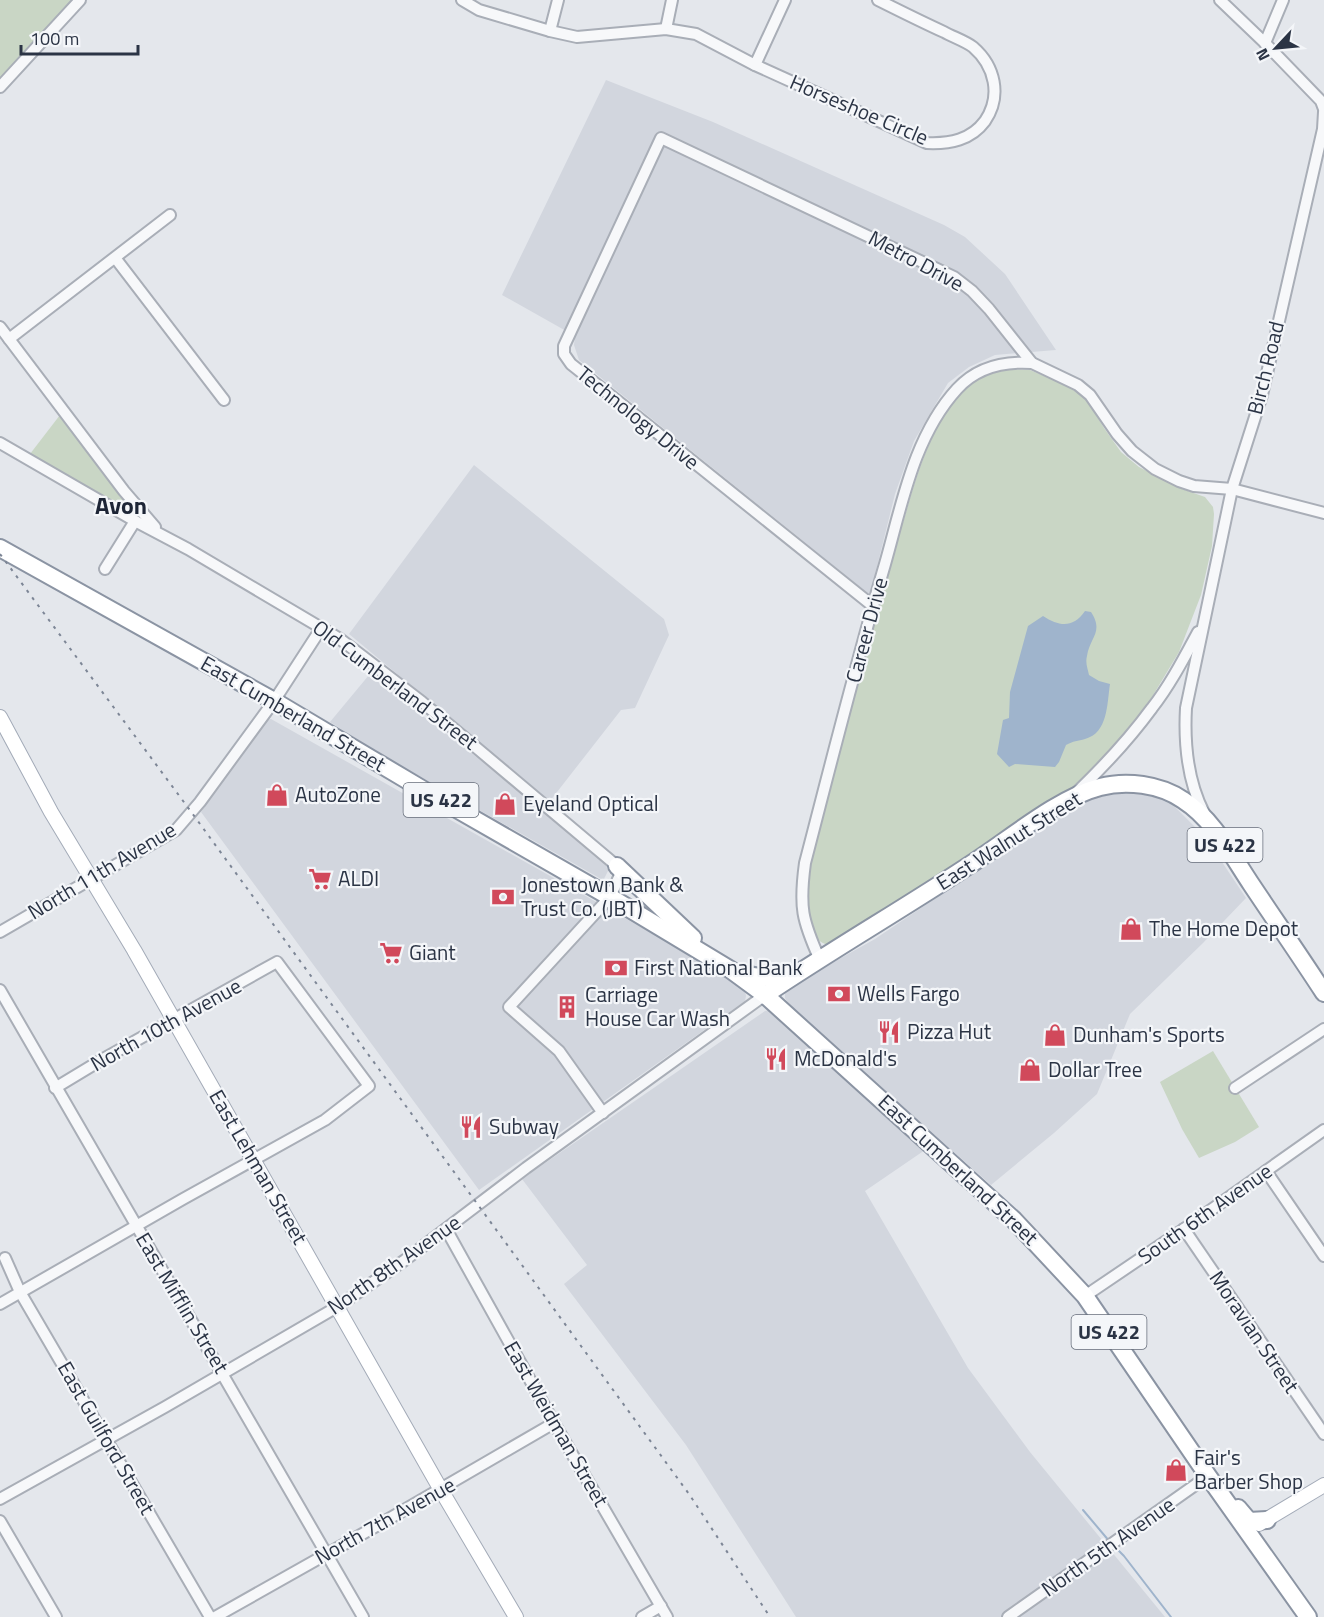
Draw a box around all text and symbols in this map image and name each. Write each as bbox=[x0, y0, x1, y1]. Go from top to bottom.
scale bar bbox=[21, 18, 138, 56]
north arrow bbox=[1246, 18, 1306, 78]
text: 100 m bbox=[30, 25, 79, 52]
text: N bbox=[1249, 44, 1276, 65]
street label: Horseshoe Circle bbox=[785, 65, 934, 153]
street label: Metro Drive bbox=[863, 222, 970, 299]
street label: Birch Road bbox=[1238, 318, 1292, 418]
street label: Technology Drive bbox=[570, 358, 707, 477]
district label: Avon bbox=[95, 487, 147, 523]
street label: Career Drive bbox=[837, 573, 895, 686]
street label: Old Cumberland Street bbox=[306, 611, 486, 757]
street label: East Cumberland Street bbox=[195, 647, 393, 780]
place label: AutoZone bbox=[295, 778, 381, 810]
shop icon: AutoZone bbox=[264, 782, 290, 808]
street label: East Walnut Street bbox=[930, 782, 1088, 898]
road number: US 422 bbox=[404, 783, 478, 817]
place label: Eyeland Optical bbox=[523, 787, 659, 819]
shop icon: Eyeland Optical bbox=[492, 791, 518, 817]
street label: North 11th Avenue bbox=[21, 813, 182, 927]
road number: US 422 bbox=[1188, 828, 1262, 862]
place label: ALDI bbox=[338, 862, 379, 894]
supermarket icon: ALDI bbox=[307, 866, 333, 892]
place label: Jonestown Bank & Trust Co. (JBT) bbox=[521, 868, 684, 924]
bank icon: Jonestown Bank & Trust Co. (JBT) bbox=[490, 884, 516, 910]
place label: The Home Depot bbox=[1149, 912, 1299, 944]
shop icon: The Home Depot bbox=[1118, 916, 1144, 942]
place label: Giant bbox=[409, 936, 456, 968]
supermarket icon: Giant bbox=[378, 940, 404, 966]
place label: First National Bank bbox=[634, 951, 803, 983]
bank icon: First National Bank bbox=[603, 955, 629, 981]
street label: North 10th Avenue bbox=[84, 969, 247, 1079]
place label: Wells Fargo bbox=[857, 977, 960, 1009]
place label: Carriage House Car Wash bbox=[585, 978, 730, 1034]
bank icon: Wells Fargo bbox=[826, 981, 852, 1007]
building icon: Carriage House Car Wash bbox=[554, 994, 580, 1020]
place label: Pizza Hut bbox=[907, 1015, 992, 1047]
place label: Dunham's Sports bbox=[1073, 1018, 1225, 1050]
restaurant icon: Pizza Hut bbox=[876, 1019, 902, 1045]
shop icon: Dunham's Sports bbox=[1042, 1022, 1068, 1048]
place label: McDonald's bbox=[794, 1042, 897, 1074]
restaurant icon: McDonald's bbox=[763, 1046, 789, 1072]
place label: Dollar Tree bbox=[1048, 1053, 1142, 1085]
shop icon: Dollar Tree bbox=[1017, 1057, 1043, 1083]
street label: East Lehman Street bbox=[202, 1083, 316, 1250]
street label: East Cumberland Street bbox=[871, 1086, 1047, 1253]
place label: Subway bbox=[489, 1110, 559, 1142]
restaurant icon: Subway bbox=[458, 1114, 484, 1140]
street label: South 6th Avenue bbox=[1131, 1155, 1278, 1271]
street label: North 8th Avenue bbox=[320, 1206, 467, 1322]
street label: East Mifflin Street bbox=[128, 1226, 238, 1380]
street label: Moravian Street bbox=[1202, 1264, 1308, 1400]
road number: US 422 bbox=[1072, 1315, 1146, 1349]
street label: East Weidman Street bbox=[496, 1335, 618, 1513]
street label: East Guilford Street bbox=[50, 1355, 164, 1521]
place label: Fair's Barber Shop bbox=[1194, 1441, 1303, 1497]
shop icon: Fair's Barber Shop bbox=[1163, 1457, 1189, 1483]
street label: North 7th Avenue bbox=[308, 1468, 461, 1572]
street label: North 5th Avenue bbox=[1034, 1488, 1181, 1604]

